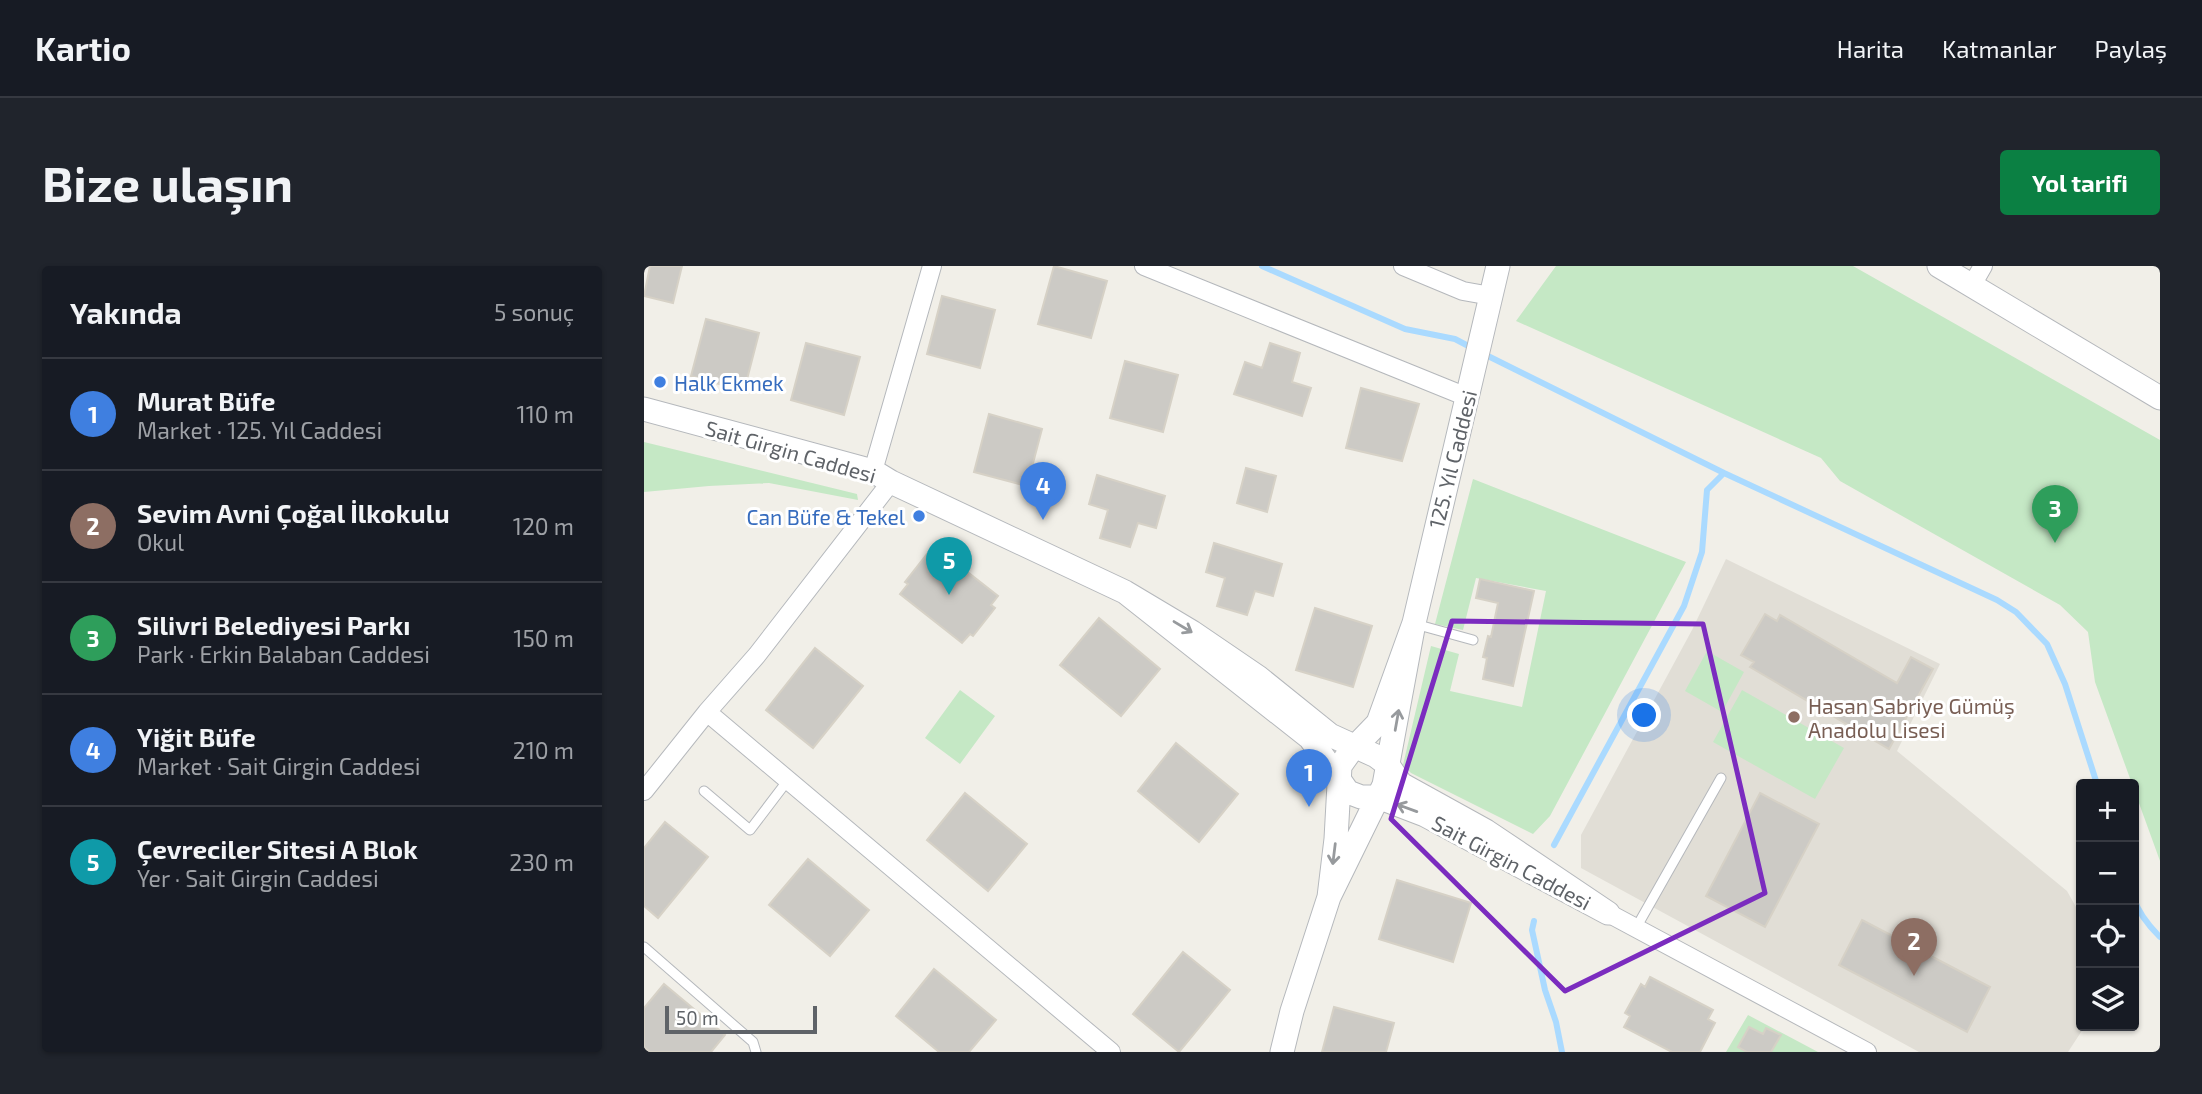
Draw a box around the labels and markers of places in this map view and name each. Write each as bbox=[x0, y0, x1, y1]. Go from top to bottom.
place label: Halk Ekmek bbox=[674, 370, 784, 395]
marker: Halk Ekmek bbox=[652, 374, 668, 390]
pin: 4 bbox=[1020, 462, 1066, 520]
pin: 3 bbox=[2032, 485, 2078, 543]
place label: Can Büfe & Tekel bbox=[746, 504, 906, 529]
marker: Can Büfe & Tekel bbox=[911, 508, 927, 524]
pin: 5 bbox=[926, 537, 972, 595]
place label: Hasan Sabriye Gümüş Anadolu Lisesi bbox=[1808, 693, 2015, 742]
marker: Hasan Sabriye Gümüş Anadolu Lisesi bbox=[1786, 709, 1802, 725]
pin: 1 bbox=[1286, 749, 1332, 807]
pin: 2 bbox=[1891, 918, 1937, 976]

